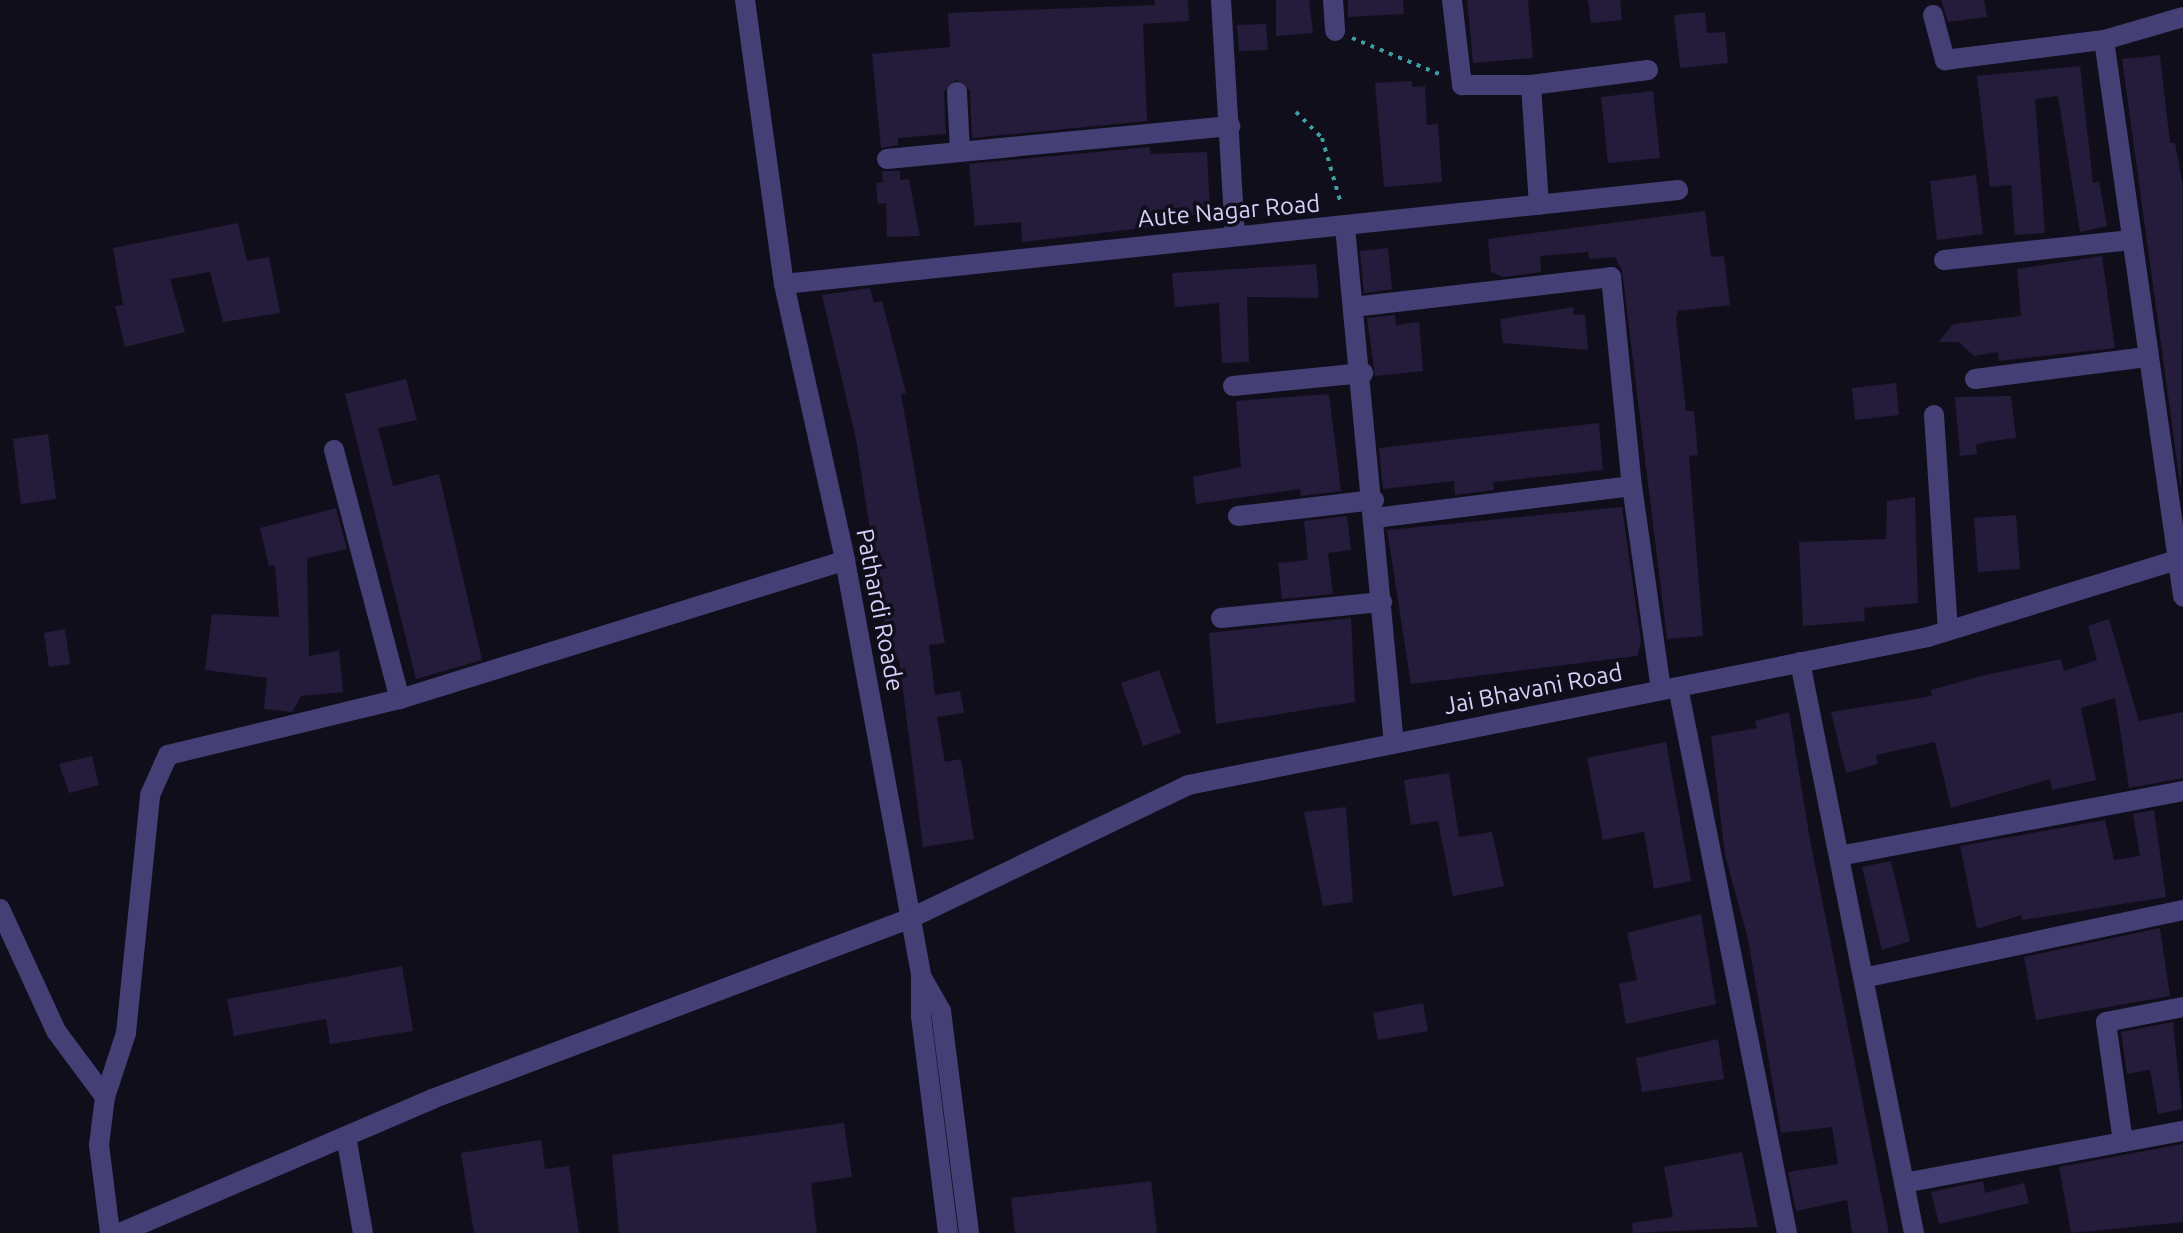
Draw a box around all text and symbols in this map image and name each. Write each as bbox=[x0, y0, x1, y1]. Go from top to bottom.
street label: Aute Nagar Road bbox=[1137, 189, 1321, 233]
street label: Pathardi Roade bbox=[850, 526, 910, 694]
street label: Jai Bhavani Road bbox=[1441, 658, 1625, 720]

